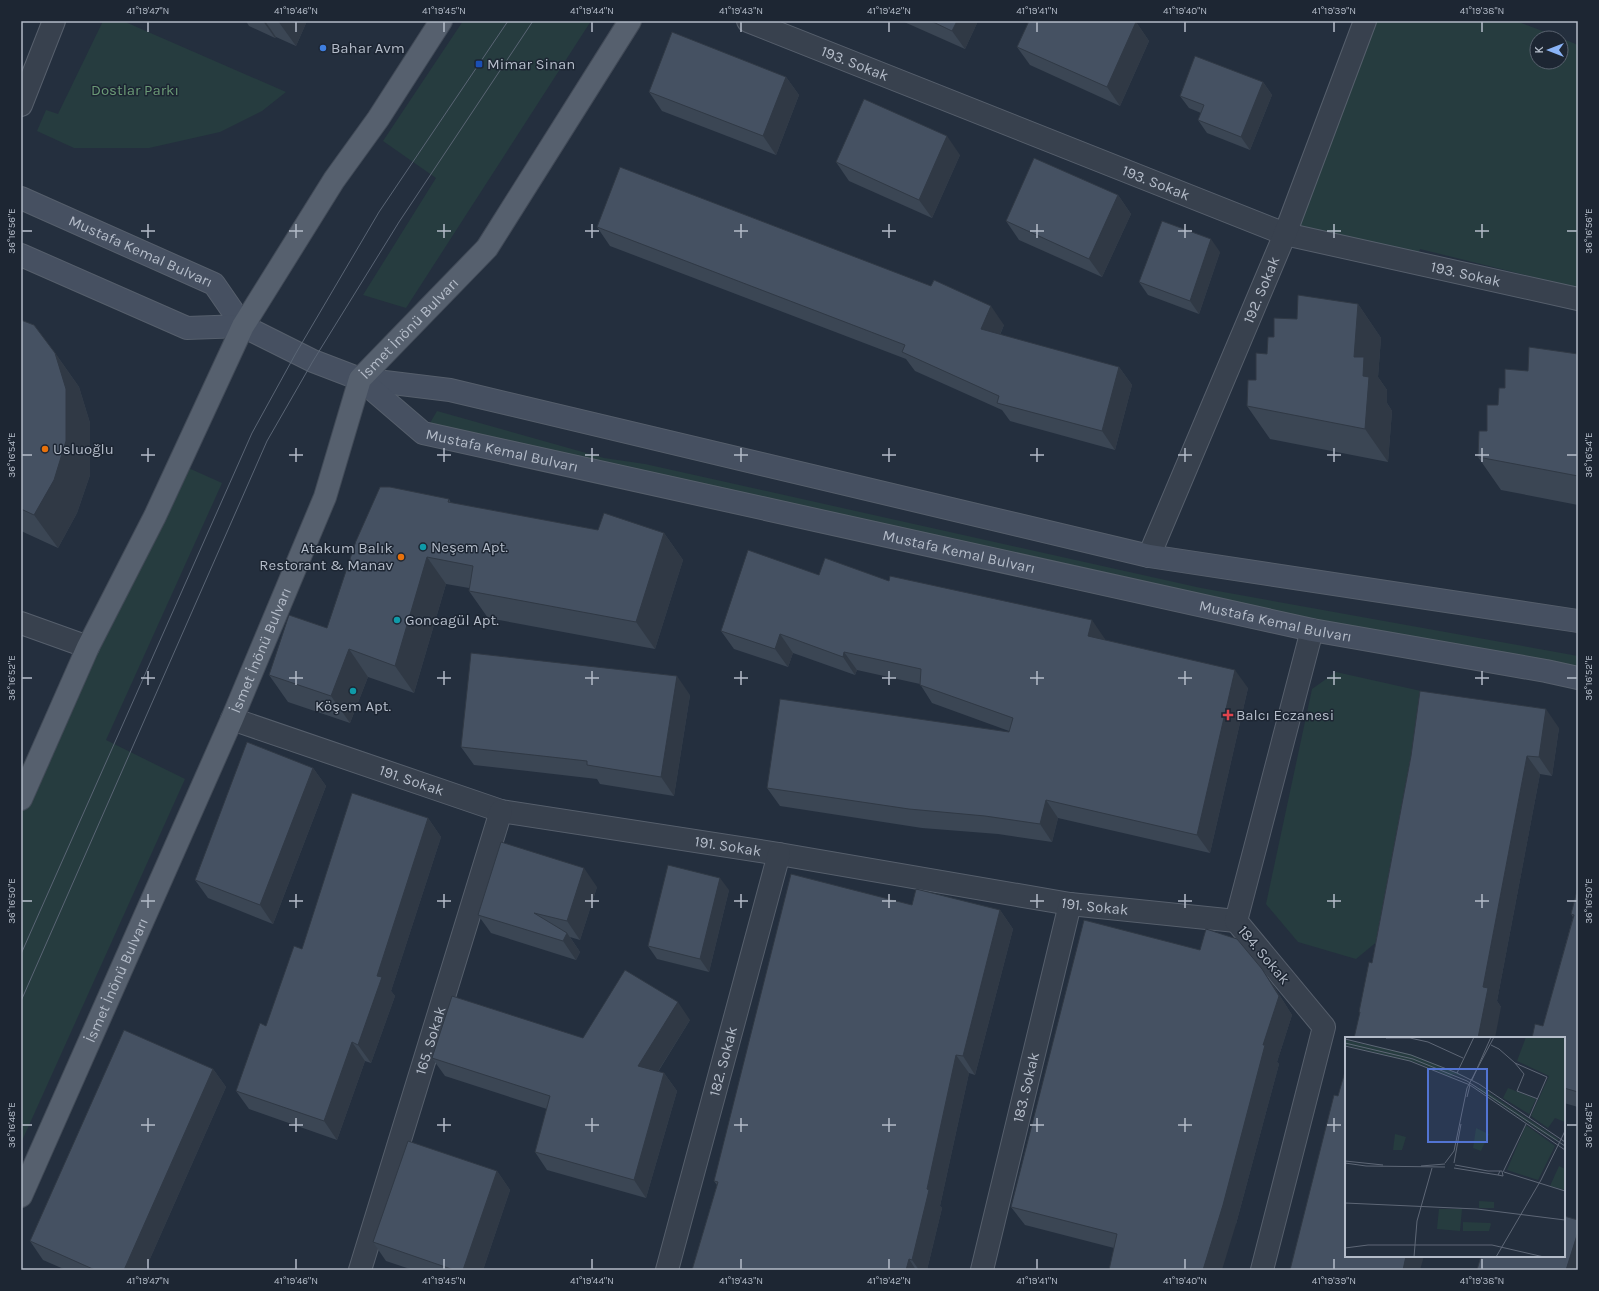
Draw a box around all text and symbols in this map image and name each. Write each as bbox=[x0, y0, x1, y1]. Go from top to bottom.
text: 41°19'47"N bbox=[127, 5, 169, 17]
text: 41°19'46"N bbox=[274, 5, 318, 17]
text: 41°19'45"N bbox=[422, 5, 466, 17]
text: 41°19'44"N bbox=[570, 5, 614, 17]
text: 41°19'43"N bbox=[719, 5, 763, 17]
text: 41°19'42"N bbox=[867, 5, 911, 17]
text: 41°19'41"N bbox=[1016, 5, 1058, 17]
text: 41°19'40"N bbox=[1163, 5, 1207, 17]
text: 41°19'39"N bbox=[1312, 5, 1356, 17]
text: 41°19'38"N bbox=[1460, 5, 1504, 17]
north arrow bbox=[1529, 30, 1569, 70]
place label: Bahar Avm bbox=[331, 39, 405, 57]
street label: 193. Sokak bbox=[818, 42, 891, 85]
marker: Bahar Avm bbox=[318, 43, 328, 53]
text: K bbox=[1533, 46, 1546, 54]
place label: Mimar Sinan bbox=[487, 55, 575, 73]
marker: Mimar Sinan bbox=[474, 59, 484, 69]
park label: Dostlar Parkı bbox=[91, 81, 179, 99]
street label: 193. Sokak bbox=[1120, 161, 1192, 204]
text: 36°16'56"E bbox=[6, 208, 18, 254]
text: 36°16'56"E bbox=[1583, 208, 1595, 254]
street label: Mustafa Kemal Bulvarı bbox=[66, 211, 215, 291]
street label: 192. Sokak bbox=[1239, 254, 1284, 326]
street label: 193. Sokak bbox=[1429, 258, 1503, 291]
street label: İsmet İnönü Bulvarı bbox=[356, 274, 462, 383]
street label: Mustafa Kemal Bulvarı bbox=[424, 425, 580, 476]
text: 36°16'54"E bbox=[6, 432, 18, 478]
text: 36°16'54"E bbox=[1583, 432, 1595, 478]
place label: Usluoğlu bbox=[53, 440, 114, 458]
marker: Usluoğlu bbox=[40, 444, 50, 454]
street label: Mustafa Kemal Bulvarı bbox=[881, 526, 1037, 577]
place label: Neşem Apt. bbox=[431, 538, 508, 556]
place label: Atakum Balık Restorant & Manav bbox=[259, 539, 393, 574]
marker: Neşem Apt. bbox=[418, 542, 428, 552]
marker: Atakum Balık Restorant & Manav bbox=[396, 552, 406, 562]
street label: İsmet İnönü Bulvarı bbox=[226, 585, 295, 716]
street label: Mustafa Kemal Bulvarı bbox=[1197, 596, 1353, 646]
place label: Goncagül Apt. bbox=[405, 611, 499, 629]
marker: Goncagül Apt. bbox=[392, 615, 402, 625]
text: 36°16'52"E bbox=[6, 655, 18, 701]
text: 36°16'52"E bbox=[1583, 655, 1595, 701]
marker: Köşem Apt. bbox=[348, 686, 358, 696]
place label: Köşem Apt. bbox=[315, 697, 391, 715]
place label: Balcı Eczanesi bbox=[1236, 706, 1334, 724]
marker: Balcı Eczanesi bbox=[1223, 710, 1233, 720]
street label: 191. Sokak bbox=[377, 761, 447, 800]
street label: 191. Sokak bbox=[693, 832, 763, 860]
text: 36°16'50"E bbox=[6, 878, 18, 924]
text: 36°16'50"E bbox=[1583, 878, 1595, 924]
street label: 191. Sokak bbox=[1060, 894, 1129, 919]
street label: İsmet İnönü Bulvarı bbox=[81, 915, 152, 1045]
street label: 184. Sokak bbox=[1234, 922, 1294, 988]
street label: 165. Sokak bbox=[411, 1004, 449, 1077]
street label: 182. Sokak bbox=[705, 1025, 741, 1098]
inset map bbox=[1345, 1037, 1565, 1257]
street label: 183. Sokak bbox=[1009, 1050, 1043, 1124]
text: 36°16'48"E bbox=[6, 1102, 18, 1148]
text: 36°16'48"E bbox=[1583, 1102, 1595, 1148]
text: 41°19'47"N bbox=[127, 1275, 169, 1287]
text: 41°19'46"N bbox=[274, 1275, 318, 1287]
text: 41°19'45"N bbox=[422, 1275, 466, 1287]
text: 41°19'44"N bbox=[570, 1275, 614, 1287]
text: 41°19'43"N bbox=[719, 1275, 763, 1287]
text: 41°19'42"N bbox=[867, 1275, 911, 1287]
text: 41°19'41"N bbox=[1016, 1275, 1058, 1287]
text: 41°19'40"N bbox=[1163, 1275, 1207, 1287]
text: 41°19'39"N bbox=[1312, 1275, 1356, 1287]
text: 41°19'38"N bbox=[1460, 1275, 1504, 1287]

